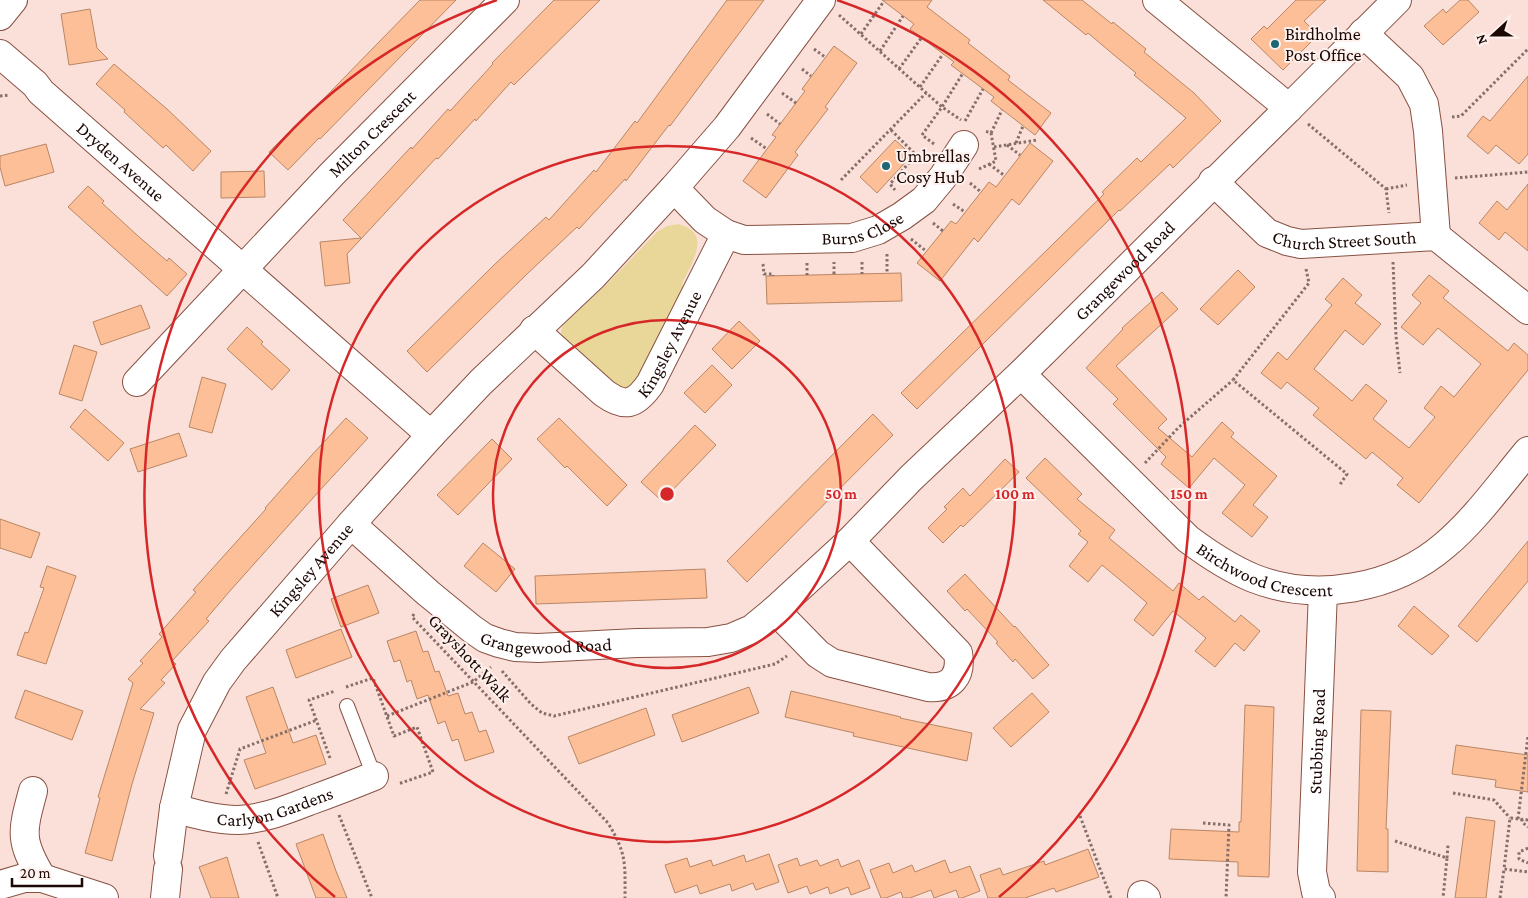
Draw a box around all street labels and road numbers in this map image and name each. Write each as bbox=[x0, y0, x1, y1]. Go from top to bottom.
street label: Milton Crescent bbox=[325, 85, 420, 181]
street label: Dryden Avenue bbox=[73, 118, 169, 206]
street label: Burns Close bbox=[821, 207, 907, 249]
street label: Grangewood Road bbox=[1071, 217, 1179, 325]
street label: Church Street South bbox=[1270, 226, 1417, 254]
street label: Kingsley Avenue bbox=[633, 287, 706, 402]
street label: Kingsley Avenue bbox=[265, 519, 357, 621]
street label: Birchwood Crescent bbox=[1193, 539, 1334, 600]
street label: Grayshott Walk bbox=[424, 610, 516, 706]
street label: Grangewood Road bbox=[478, 627, 613, 658]
street label: Stubbing Road bbox=[1305, 688, 1329, 794]
street label: Carlyon Gardens bbox=[216, 783, 336, 830]

